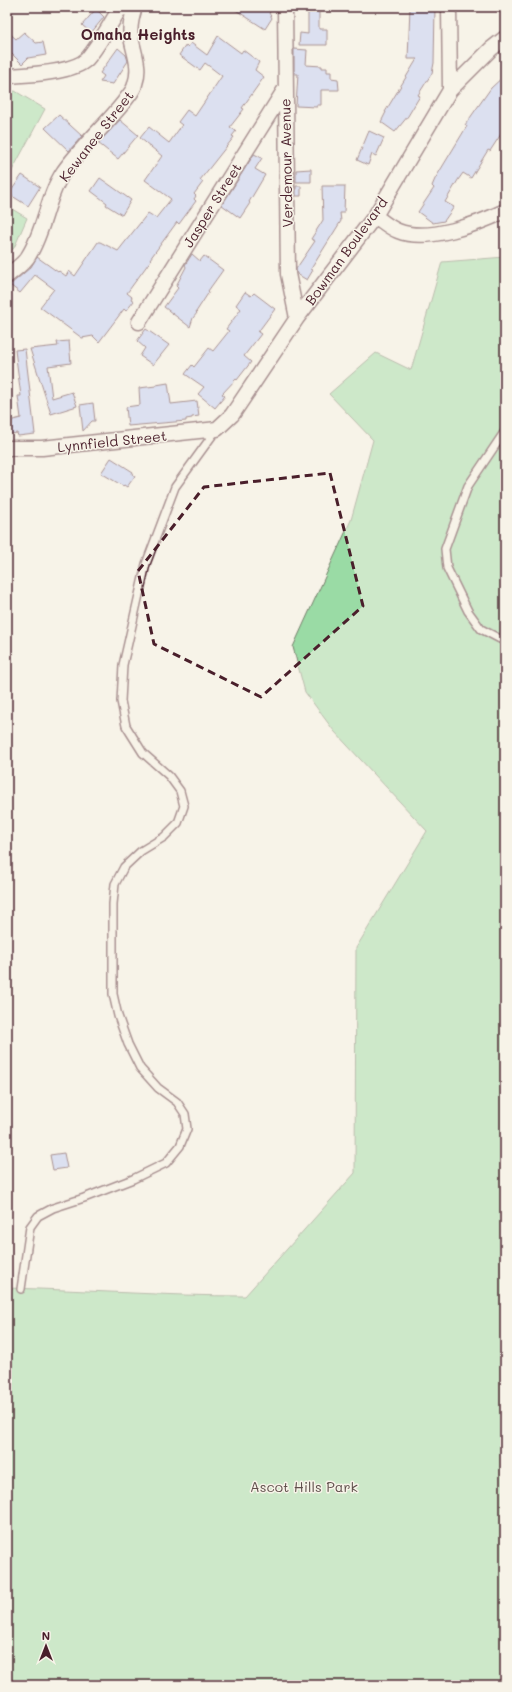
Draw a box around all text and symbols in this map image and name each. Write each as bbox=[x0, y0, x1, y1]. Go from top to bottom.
district label: Omaha Heights bbox=[81, 24, 195, 44]
street label: Kewanee Street bbox=[54, 86, 138, 186]
street label: Verdemour Avenue bbox=[275, 98, 297, 228]
street label: Jasper Street bbox=[178, 159, 246, 251]
street label: Bowman Boulevard bbox=[300, 193, 392, 309]
street label: Lynnfield Street bbox=[56, 426, 168, 456]
park label: Ascot Hills Park bbox=[250, 1477, 358, 1496]
north arrow bbox=[26, 1626, 66, 1666]
text: N bbox=[42, 1628, 50, 1643]

